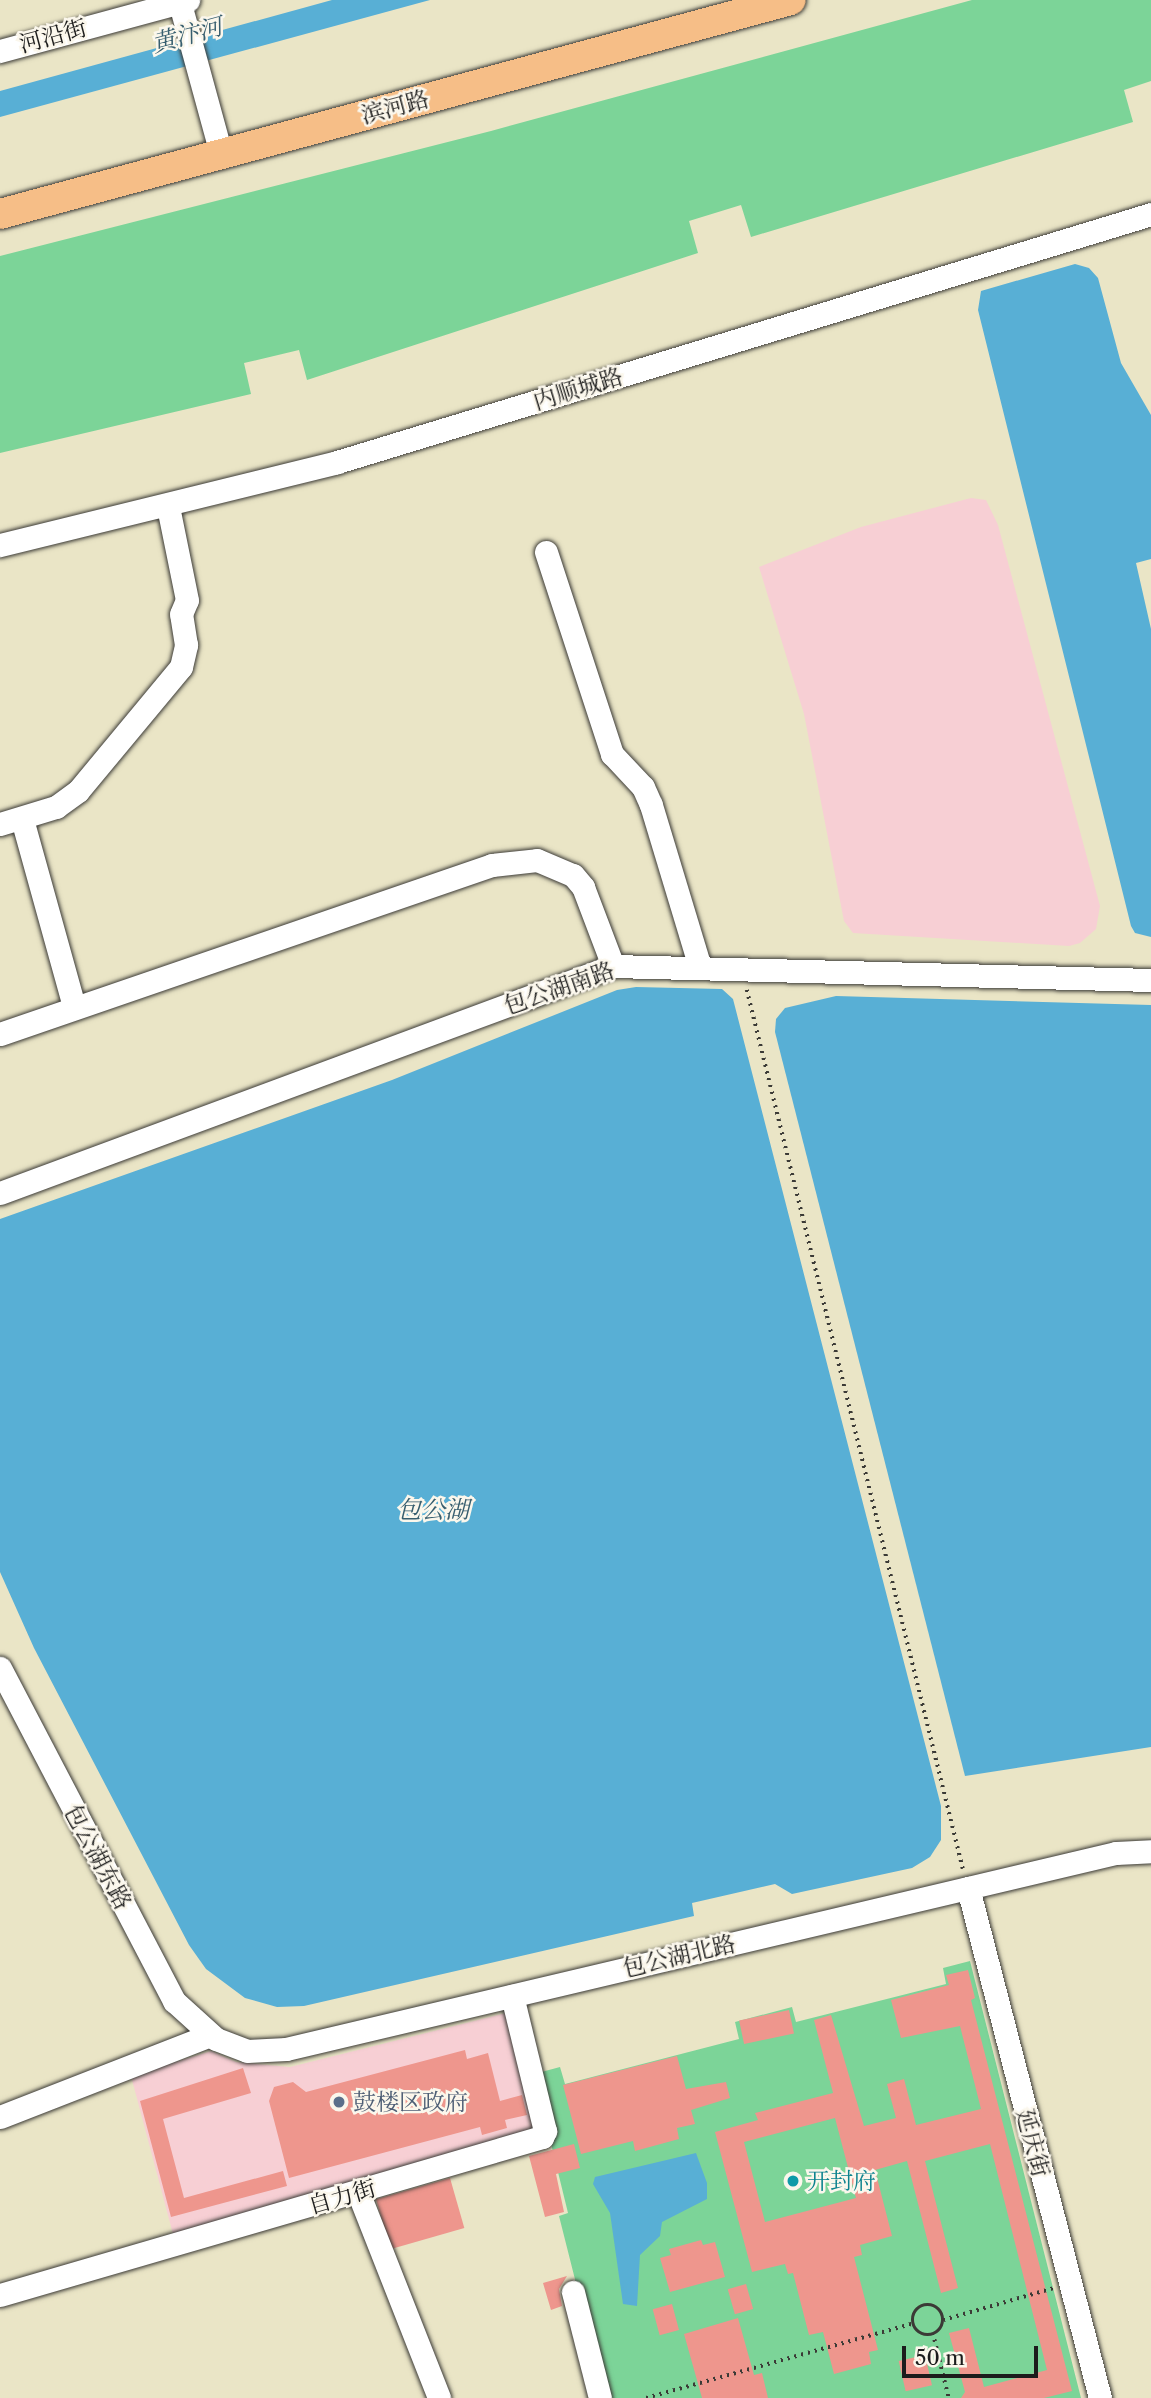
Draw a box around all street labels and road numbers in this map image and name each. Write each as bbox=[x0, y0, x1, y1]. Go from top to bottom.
street label: 河沿街 bbox=[16, 14, 90, 58]
street label: 滨河路 bbox=[358, 85, 432, 129]
street label: 内顺城路 bbox=[530, 362, 626, 416]
street label: 包公湖南路 bbox=[500, 956, 618, 1020]
street label: 包公湖东路 bbox=[59, 1800, 137, 1914]
street label: 包公湖北路 bbox=[620, 1930, 738, 1982]
street label: 延庆街 bbox=[1011, 2106, 1055, 2180]
street label: 自力街 bbox=[305, 2174, 379, 2220]

